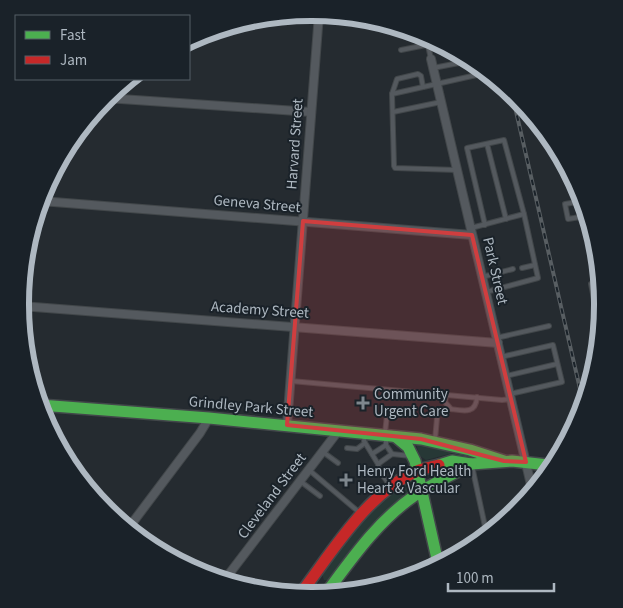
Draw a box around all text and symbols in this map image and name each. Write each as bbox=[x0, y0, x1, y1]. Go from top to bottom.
legend bbox=[15, 15, 190, 80]
text: Fast bbox=[60, 25, 86, 46]
text: Jam bbox=[60, 50, 87, 71]
street label: Harvard Street bbox=[281, 98, 309, 190]
street label: Geneva Street bbox=[213, 190, 301, 218]
street label: Park Street bbox=[477, 235, 513, 307]
street label: Academy Street bbox=[210, 296, 310, 324]
place label: Community Urgent Care bbox=[374, 384, 448, 422]
street label: Grindley Park Street bbox=[188, 391, 314, 423]
marker: Community Urgent Care bbox=[356, 396, 370, 410]
street label: Cleveland Street bbox=[233, 449, 311, 543]
place label: Henry Ford Health Heart & Vascular bbox=[357, 461, 471, 499]
marker: Henry Ford Health Heart & Vascular bbox=[339, 473, 353, 487]
scale bar bbox=[448, 560, 554, 592]
text: 100 m bbox=[456, 568, 494, 589]

